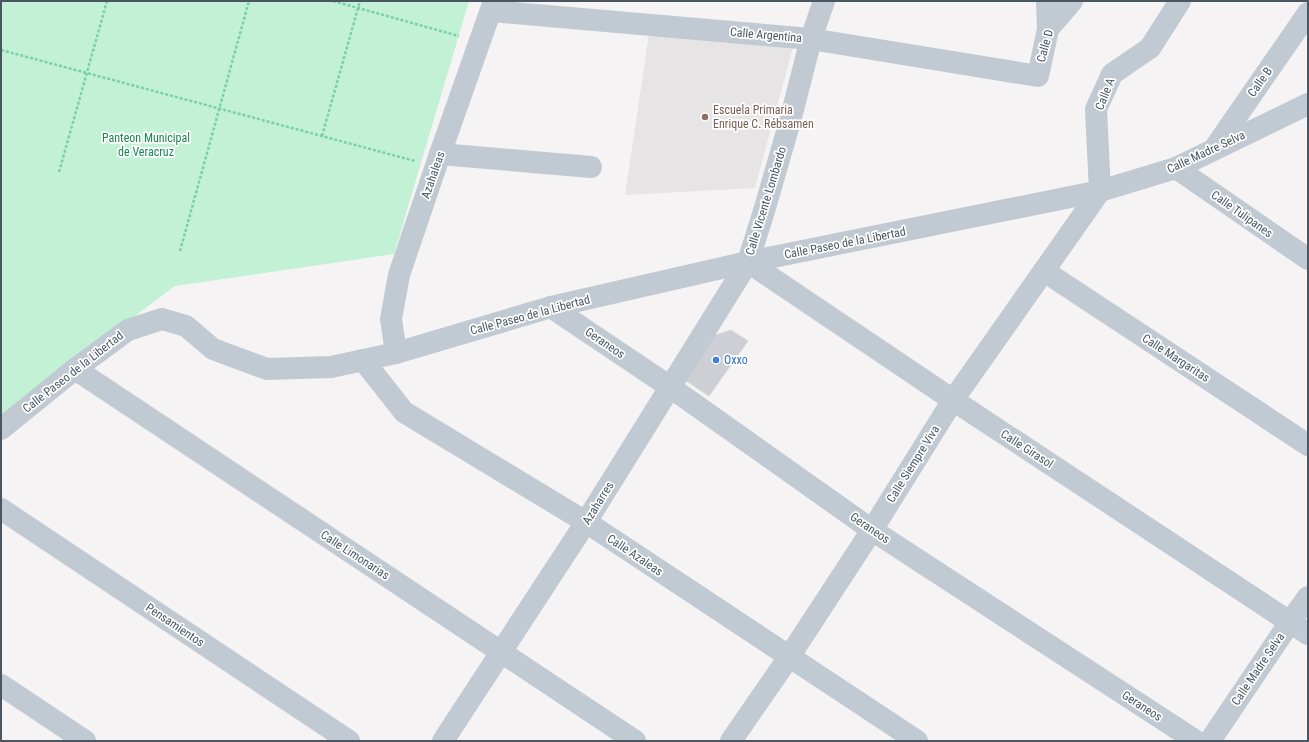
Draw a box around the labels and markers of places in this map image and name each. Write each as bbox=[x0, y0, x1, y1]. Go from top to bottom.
place label: Escuela Primaria Enrique C. Rébsamen bbox=[713, 103, 814, 131]
marker: Escuela Primaria Enrique C. Rébsamen bbox=[700, 112, 710, 122]
place label: Oxxo bbox=[724, 353, 748, 367]
marker: Oxxo bbox=[711, 355, 721, 365]

